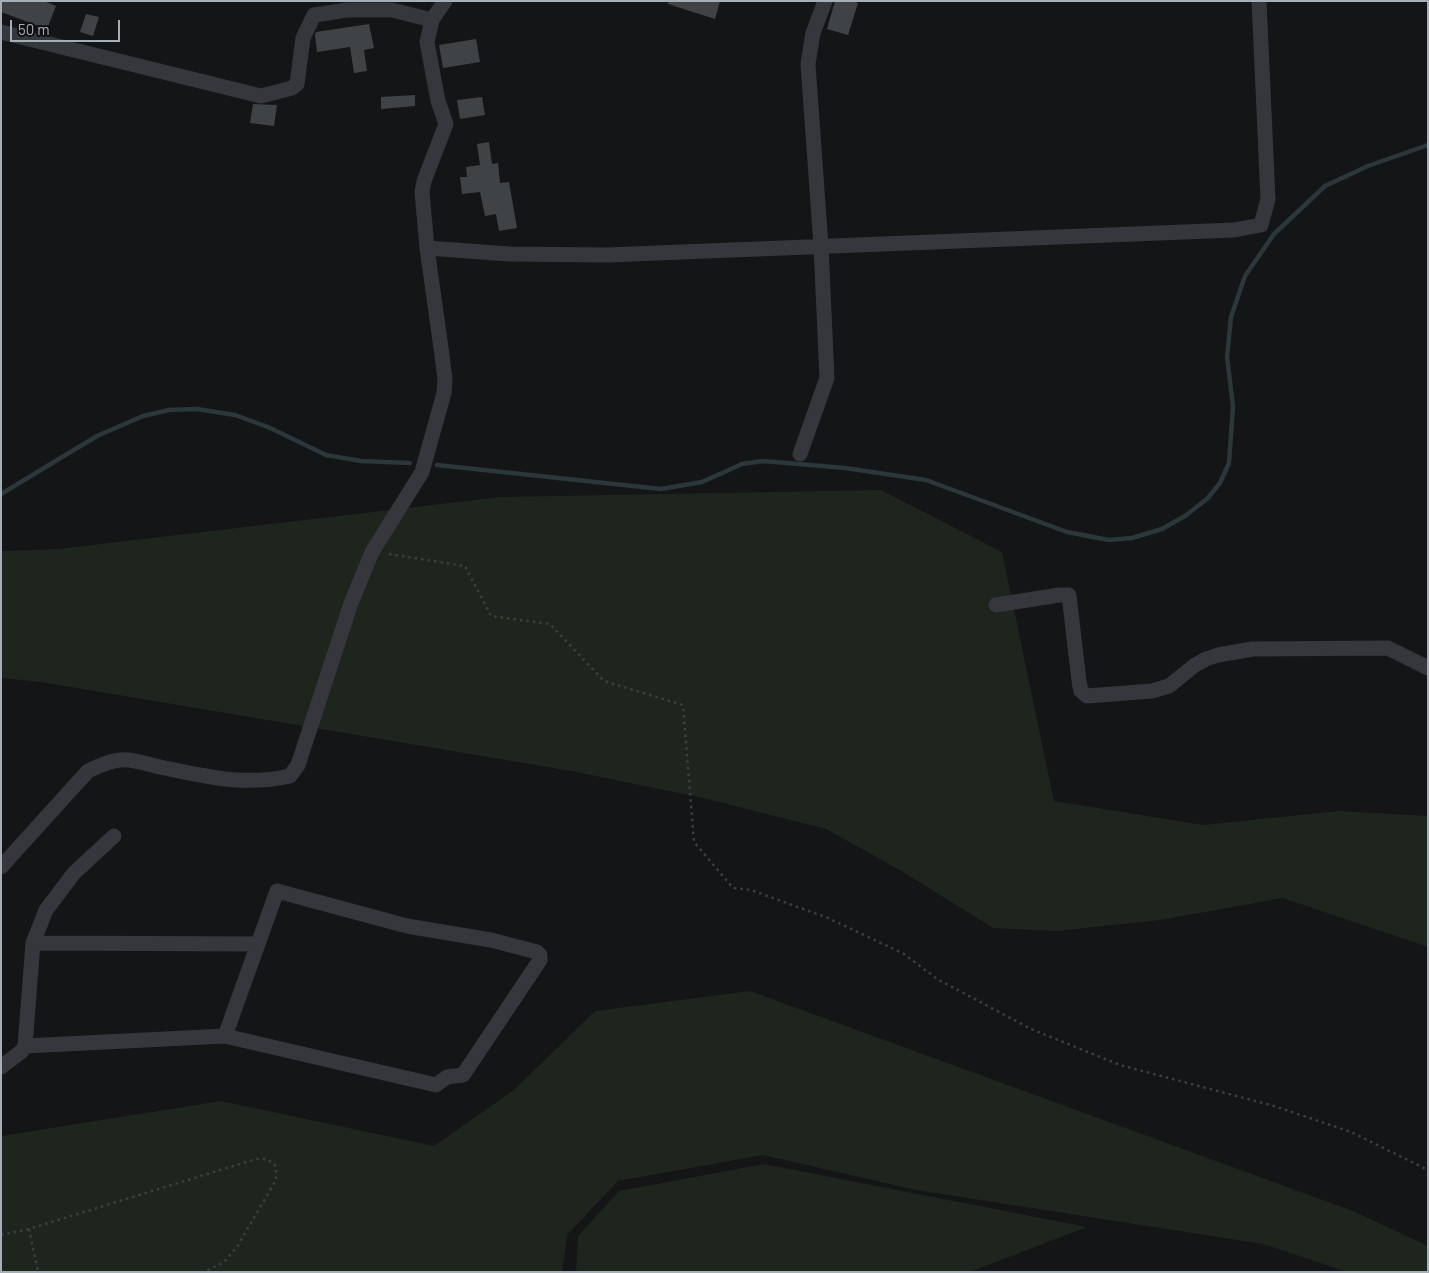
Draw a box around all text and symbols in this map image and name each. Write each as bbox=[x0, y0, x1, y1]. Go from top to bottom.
scale bar bbox=[12, 10, 122, 42]
text: 50 m bbox=[18, 20, 50, 38]

